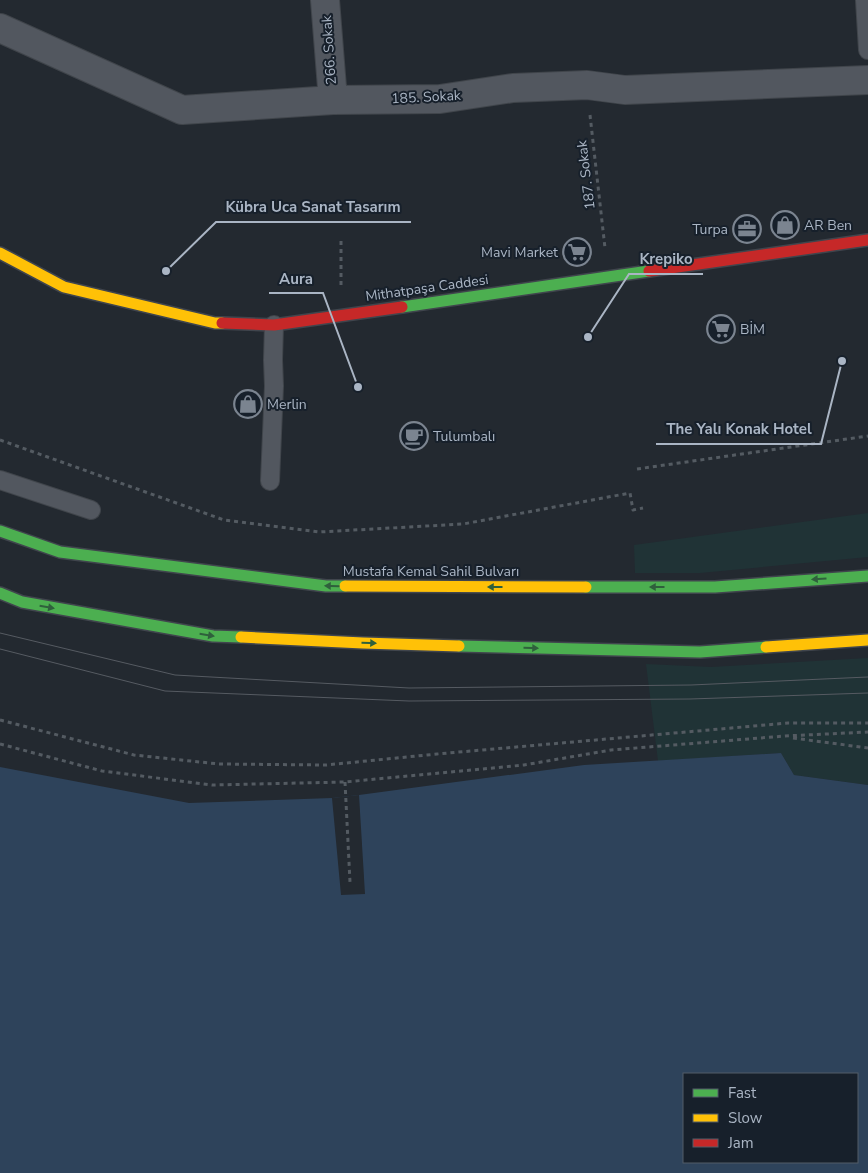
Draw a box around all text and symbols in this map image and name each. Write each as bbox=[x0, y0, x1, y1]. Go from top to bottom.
street label: 266. Sokak bbox=[317, 14, 341, 85]
street label: 185. Sokak bbox=[391, 86, 462, 108]
street label: 187. Sokak bbox=[572, 138, 600, 211]
callout: Kübra Uca Sanat Tasarım bbox=[216, 192, 411, 222]
text: Kübra Uca Sanat Tasarım bbox=[225, 197, 401, 217]
shop icon: AR Ben bbox=[770, 210, 800, 240]
office icon: Turpa bbox=[732, 214, 762, 244]
place label: AR Ben bbox=[804, 216, 852, 235]
place label: Turpa bbox=[692, 220, 728, 239]
supermarket icon: Mavi Market bbox=[562, 237, 592, 267]
place label: Mavi Market bbox=[481, 243, 558, 262]
callout: Krepiko bbox=[629, 244, 703, 274]
text: Krepiko bbox=[639, 249, 693, 269]
callout: Aura bbox=[269, 263, 323, 293]
text: Aura bbox=[279, 269, 313, 289]
street label: Mithatpaşa Caddesi bbox=[364, 270, 490, 306]
supermarket icon: BİM bbox=[706, 314, 736, 344]
place label: BİM bbox=[740, 320, 765, 339]
shop icon: Merlin bbox=[233, 389, 263, 419]
place label: Merlin bbox=[267, 395, 307, 414]
callout: The Yalı Konak Hotel bbox=[656, 414, 821, 444]
text: The Yalı Konak Hotel bbox=[666, 419, 812, 439]
cafe icon: Tulumbalı bbox=[399, 421, 429, 451]
place label: Tulumbalı bbox=[433, 427, 495, 446]
street label: Mustafa Kemal Sahil Bulvarı bbox=[343, 562, 519, 581]
one-way arrow bbox=[811, 576, 827, 584]
one-way arrow bbox=[324, 582, 340, 590]
one-way arrow bbox=[486, 583, 502, 591]
one-way arrow bbox=[649, 583, 665, 591]
one-way arrow bbox=[39, 603, 55, 611]
one-way arrow bbox=[199, 632, 215, 640]
one-way arrow bbox=[361, 640, 377, 648]
one-way arrow bbox=[524, 644, 540, 652]
legend bbox=[683, 1073, 858, 1163]
text: Fast bbox=[728, 1083, 757, 1103]
text: Slow bbox=[728, 1108, 763, 1128]
text: Jam bbox=[727, 1133, 754, 1153]

